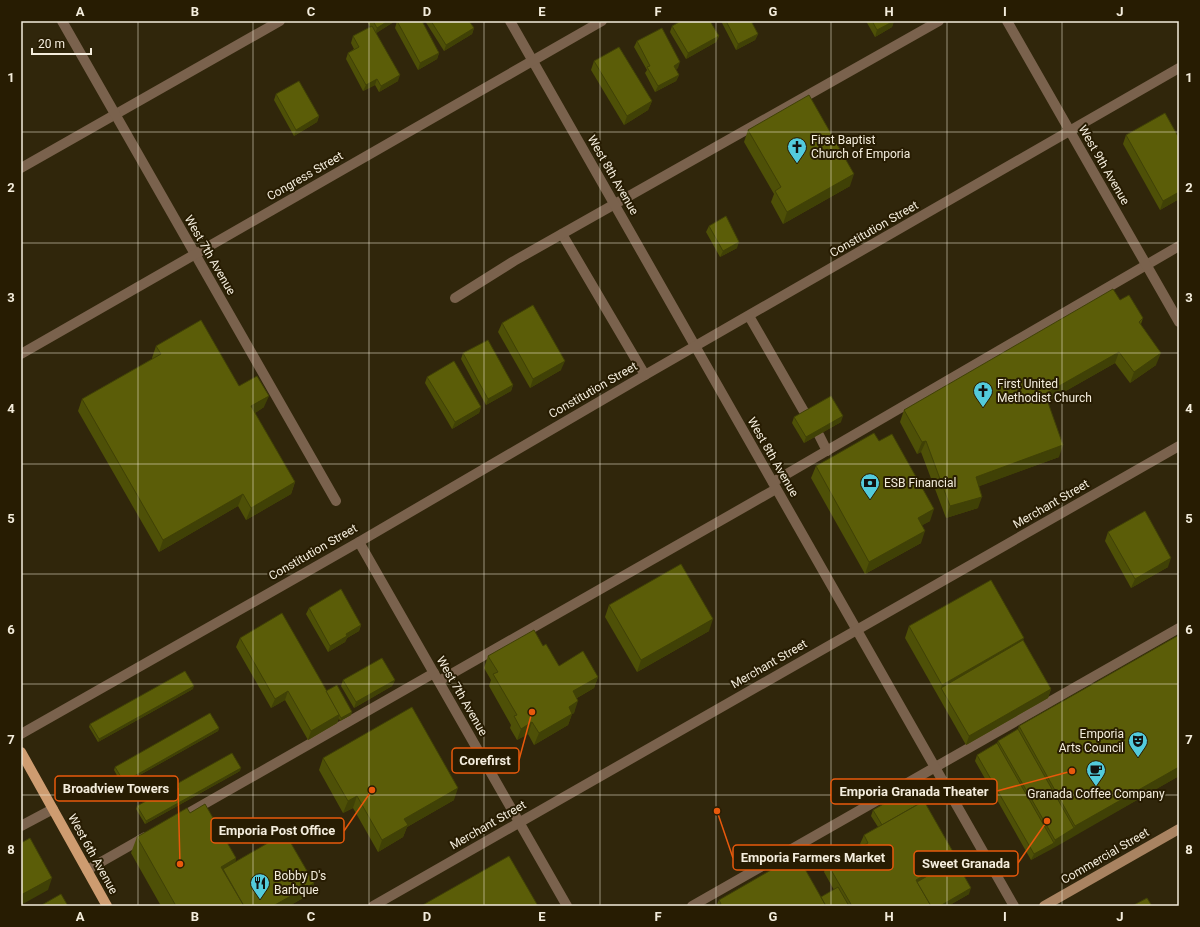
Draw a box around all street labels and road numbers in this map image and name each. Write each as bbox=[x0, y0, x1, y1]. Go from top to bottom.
street label: West 9th Avenue bbox=[1076, 123, 1132, 207]
street label: West 8th Avenue bbox=[585, 133, 641, 217]
street label: Congress Street bbox=[265, 149, 346, 203]
street label: Constitution Street bbox=[827, 198, 921, 260]
street label: West 7th Avenue bbox=[182, 213, 238, 297]
street label: Constitution Street bbox=[546, 359, 640, 421]
street label: West 8th Avenue bbox=[745, 415, 801, 499]
street label: Merchant Street bbox=[1011, 477, 1092, 531]
street label: Constitution Street bbox=[266, 521, 360, 583]
street label: Merchant Street bbox=[729, 637, 810, 691]
street label: West 7th Avenue bbox=[434, 654, 490, 738]
street label: Merchant Street bbox=[448, 798, 529, 852]
street label: West 6th Avenue bbox=[65, 812, 121, 896]
street label: Commercial Street bbox=[1058, 825, 1152, 887]

